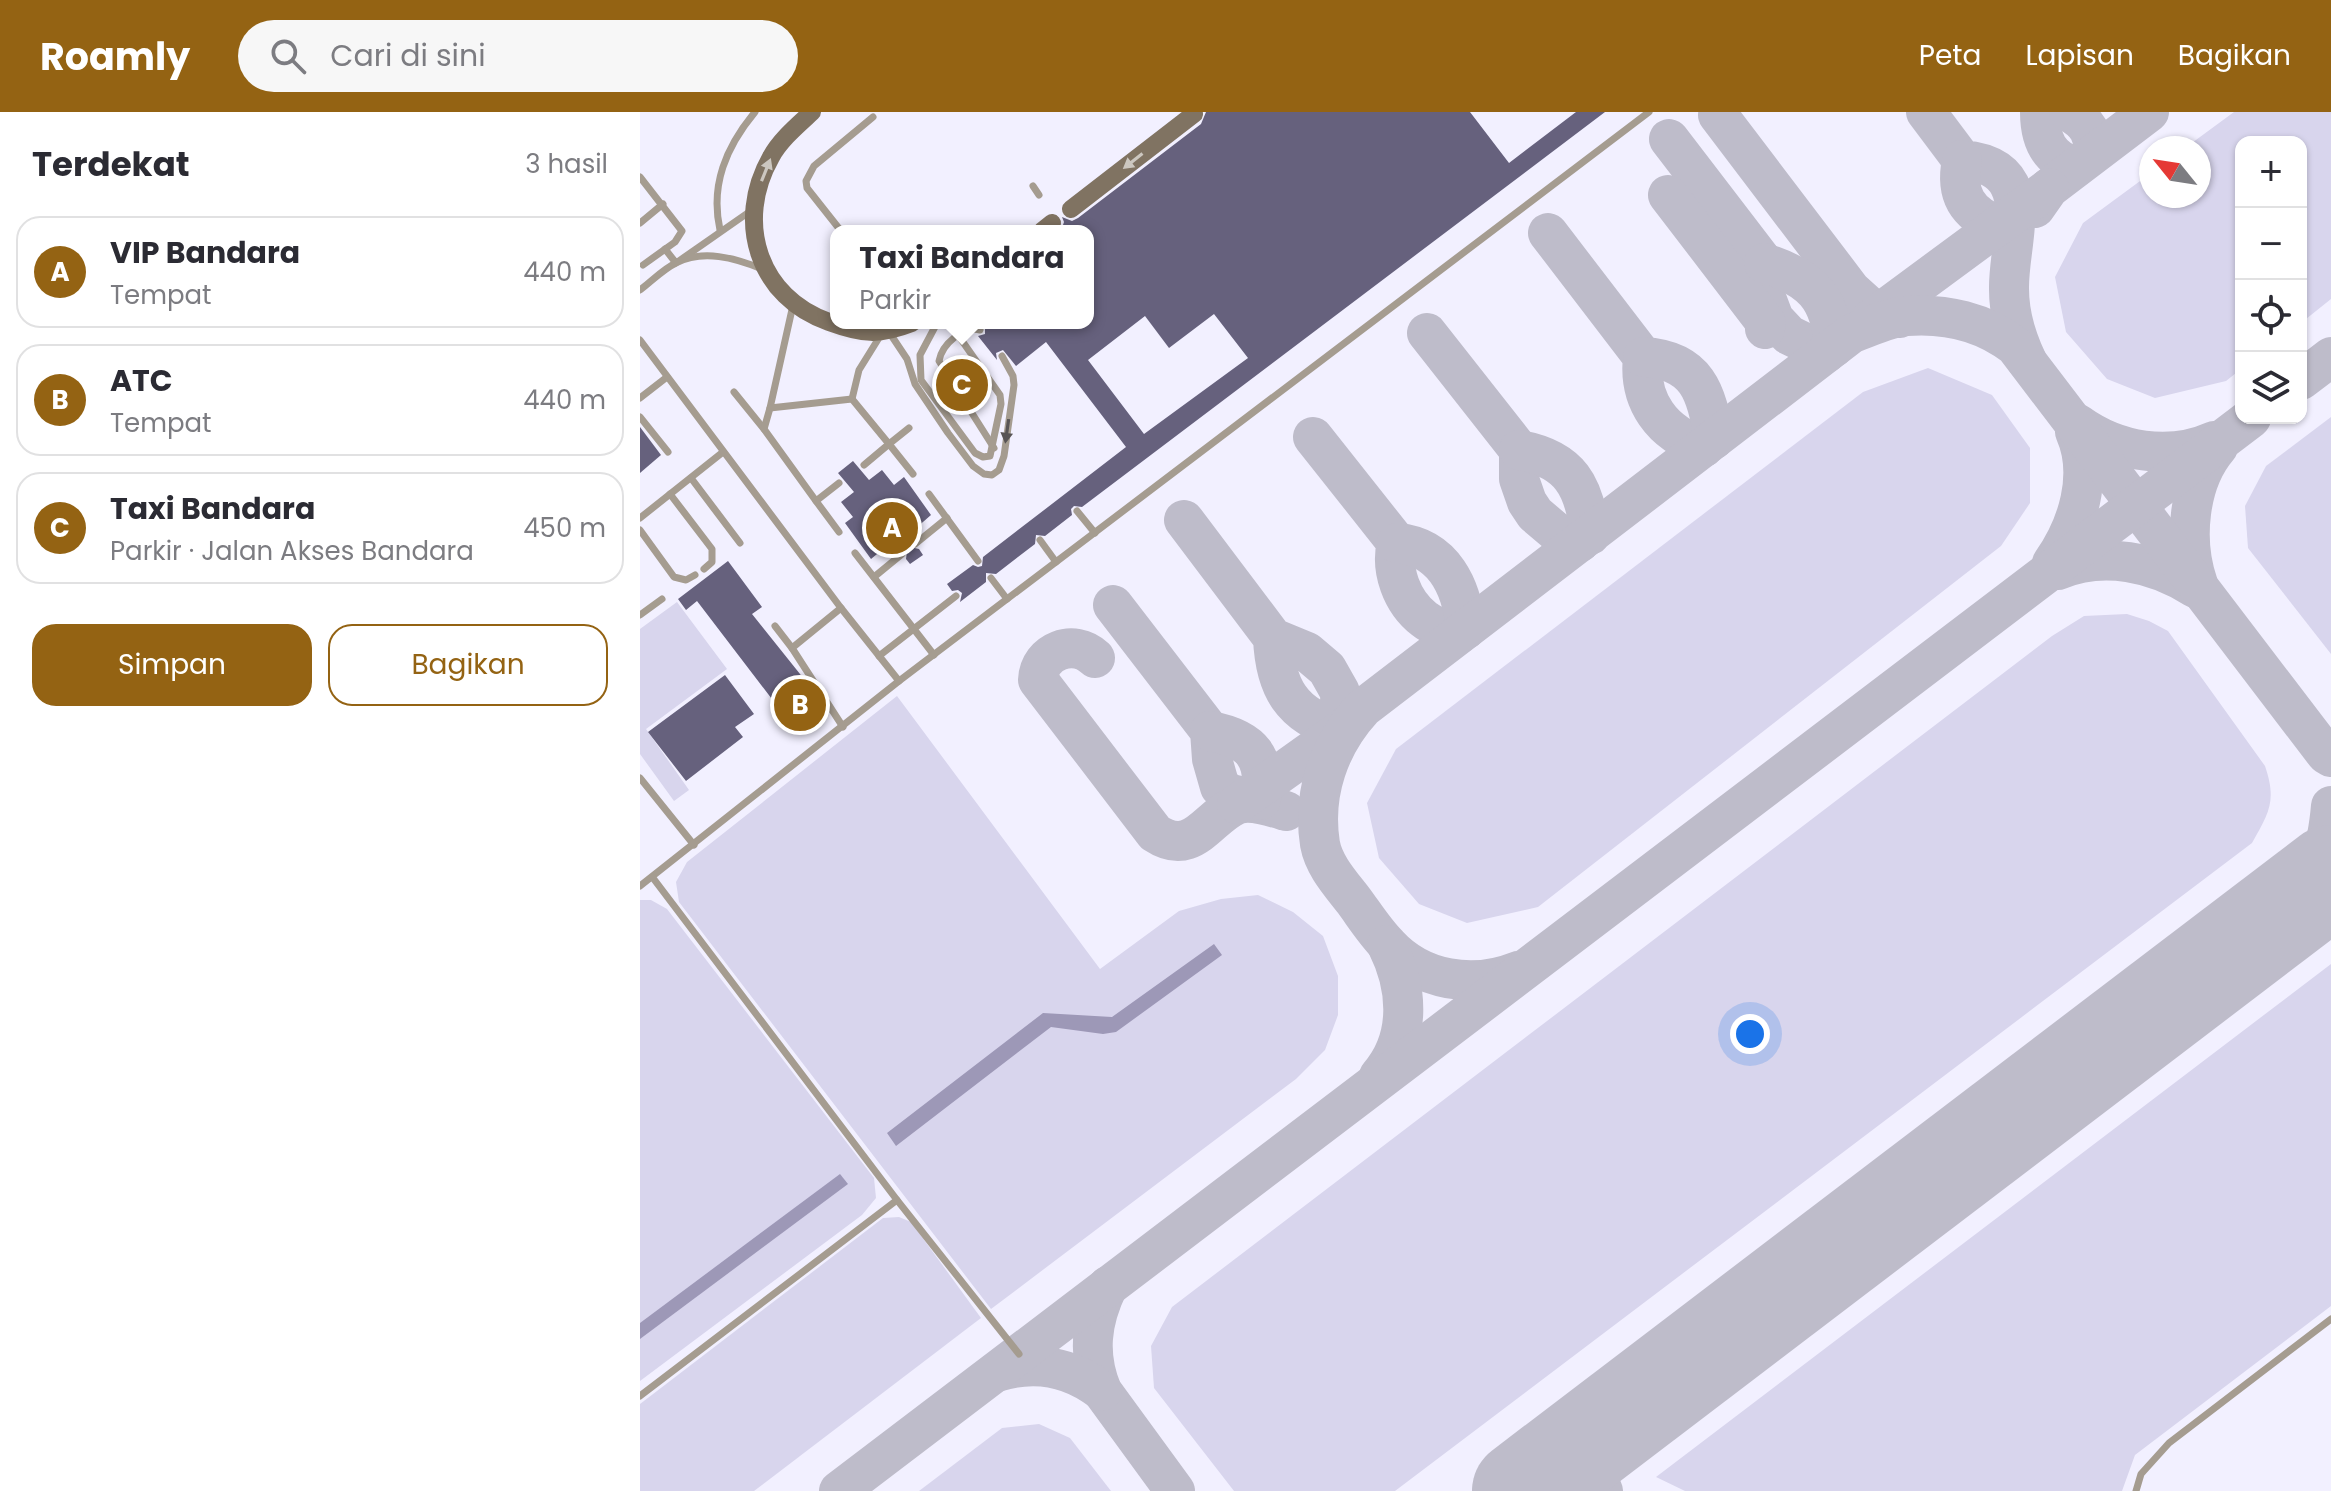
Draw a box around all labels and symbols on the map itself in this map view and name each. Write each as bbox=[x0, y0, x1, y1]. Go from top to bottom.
north arrow bbox=[2139, 136, 2211, 208]
one-way arrow bbox=[1122, 153, 1143, 169]
one-way arrow bbox=[759, 158, 772, 182]
pin: C bbox=[936, 355, 988, 415]
one-way arrow bbox=[1000, 419, 1013, 444]
pin: A bbox=[866, 498, 918, 558]
pin: B bbox=[774, 675, 826, 735]
your location bbox=[1730, 1014, 1770, 1054]

